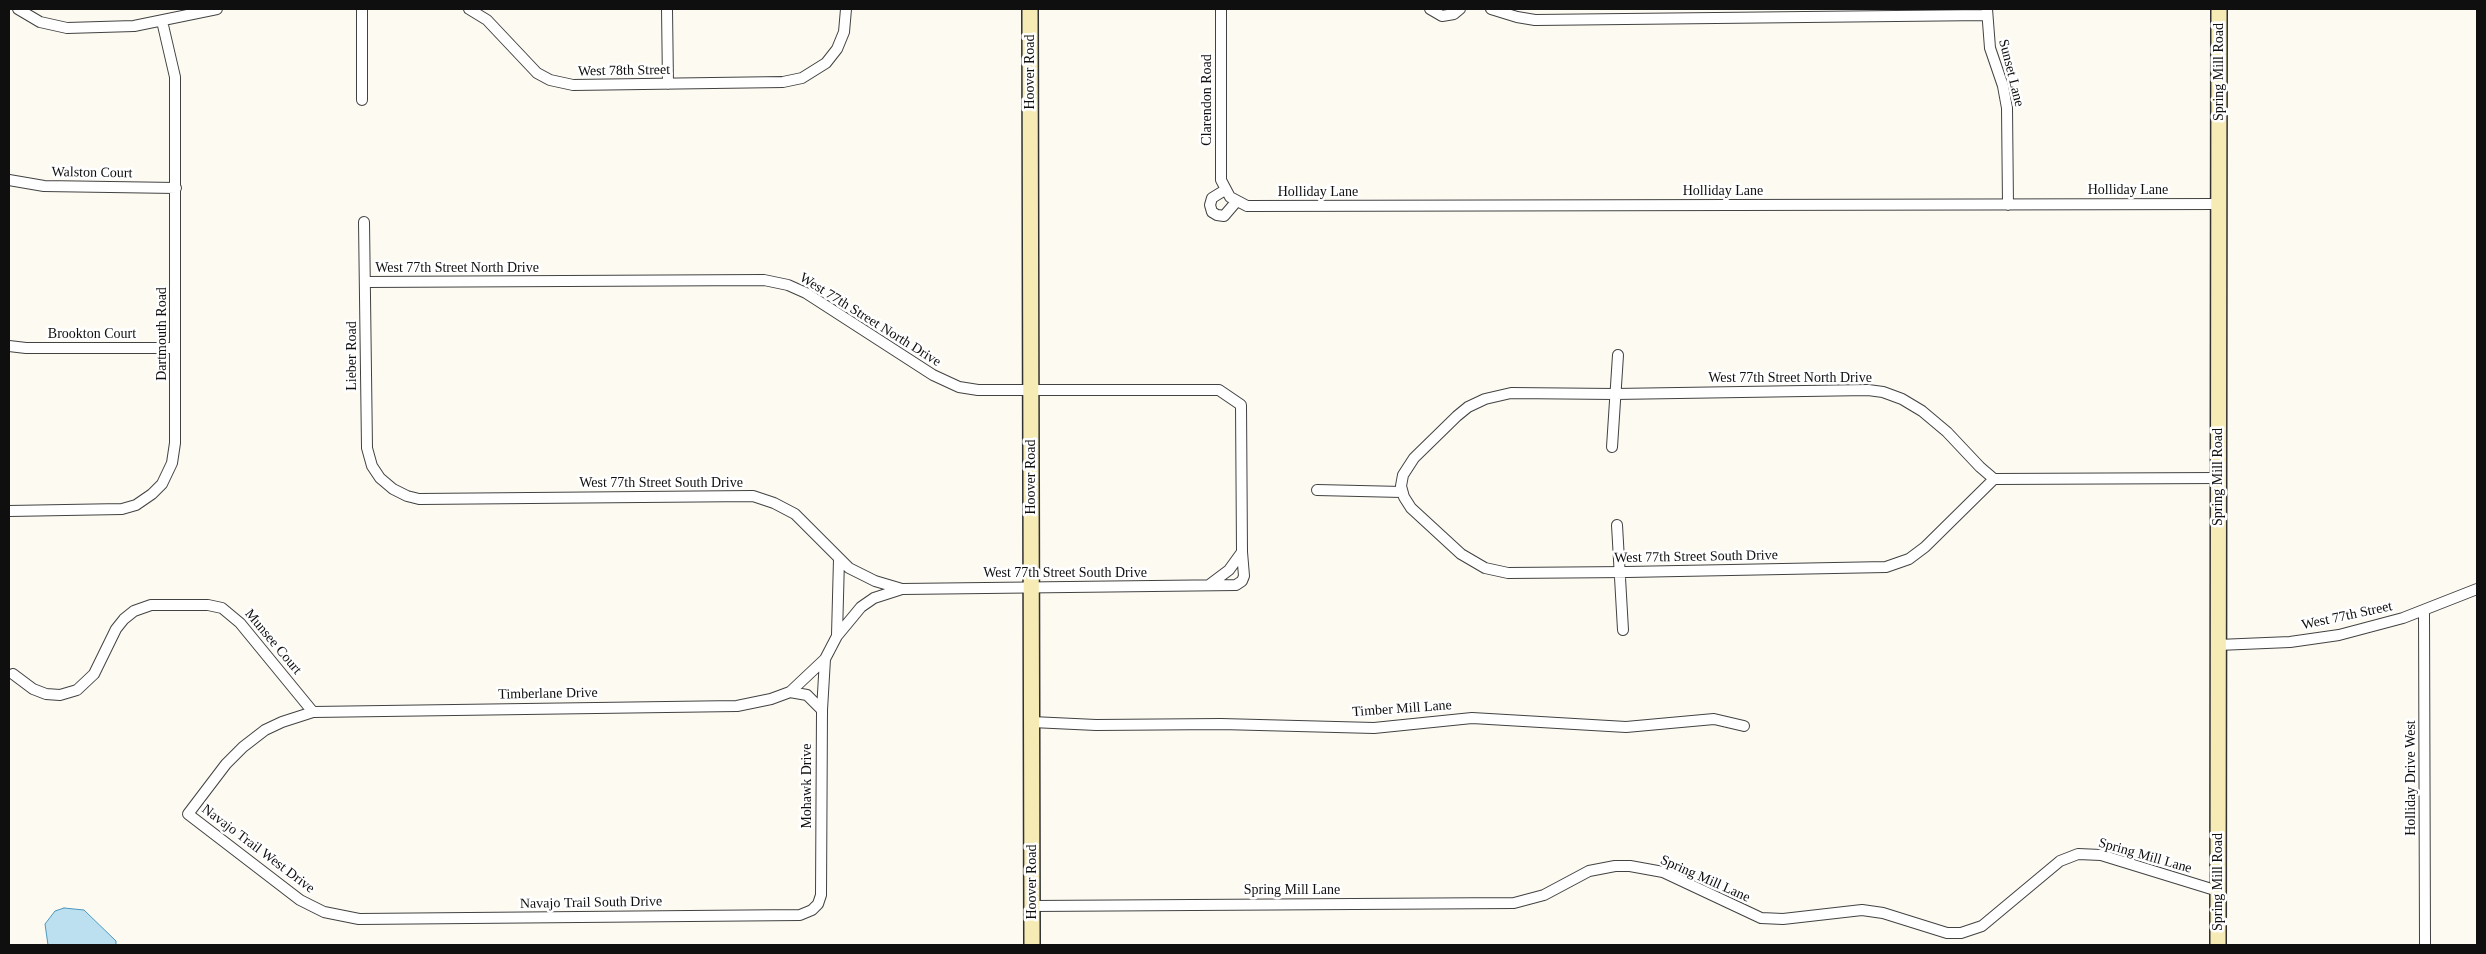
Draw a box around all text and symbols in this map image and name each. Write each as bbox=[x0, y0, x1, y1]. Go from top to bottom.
street label: Spring Mill Road bbox=[2211, 23, 2227, 121]
street label: Hoover Road bbox=[1022, 34, 1038, 110]
street label: Sunset Lane bbox=[1995, 38, 2027, 108]
street label: Clarendon Road bbox=[1199, 54, 1215, 146]
street label: West 78th Street bbox=[578, 62, 670, 80]
street label: Walston Court bbox=[51, 164, 133, 182]
street label: Holliday Lane bbox=[2088, 182, 2168, 198]
street label: Holliday Lane bbox=[1683, 183, 1763, 199]
street label: Holliday Lane bbox=[1278, 184, 1358, 200]
street label: West 77th Street North Drive bbox=[375, 260, 539, 276]
street label: West 77th Street North Drive bbox=[796, 269, 944, 371]
street label: Dartmouth Road bbox=[154, 287, 170, 381]
street label: Lieber Road bbox=[344, 321, 360, 391]
street label: Brookton Court bbox=[48, 326, 136, 342]
street label: West 77th Street North Drive bbox=[1708, 370, 1872, 386]
street label: Spring Mill Road bbox=[2210, 428, 2226, 526]
street label: Hoover Road bbox=[1023, 439, 1039, 515]
street label: West 77th Street South Drive bbox=[579, 475, 743, 491]
street label: West 77th Street South Drive bbox=[1614, 547, 1778, 567]
street label: West 77th Street South Drive bbox=[983, 565, 1147, 581]
street label: West 77th Street bbox=[2300, 598, 2394, 634]
street label: Munsee Court bbox=[241, 606, 305, 678]
street label: Timberlane Drive bbox=[498, 685, 598, 703]
street label: Timber Mill Lane bbox=[1352, 697, 1452, 721]
street label: Holliday Drive West bbox=[2403, 720, 2419, 836]
street label: Mohawk Drive bbox=[799, 743, 815, 829]
street label: Navajo Trail West Drive bbox=[198, 801, 318, 897]
street label: Spring Mill Road bbox=[2210, 833, 2226, 931]
street label: Spring Mill Lane bbox=[2096, 835, 2194, 877]
street label: Hoover Road bbox=[1024, 844, 1040, 920]
street label: Spring Mill Lane bbox=[1658, 852, 1752, 906]
street label: Spring Mill Lane bbox=[1244, 882, 1340, 898]
street label: Navajo Trail South Drive bbox=[520, 893, 662, 913]

